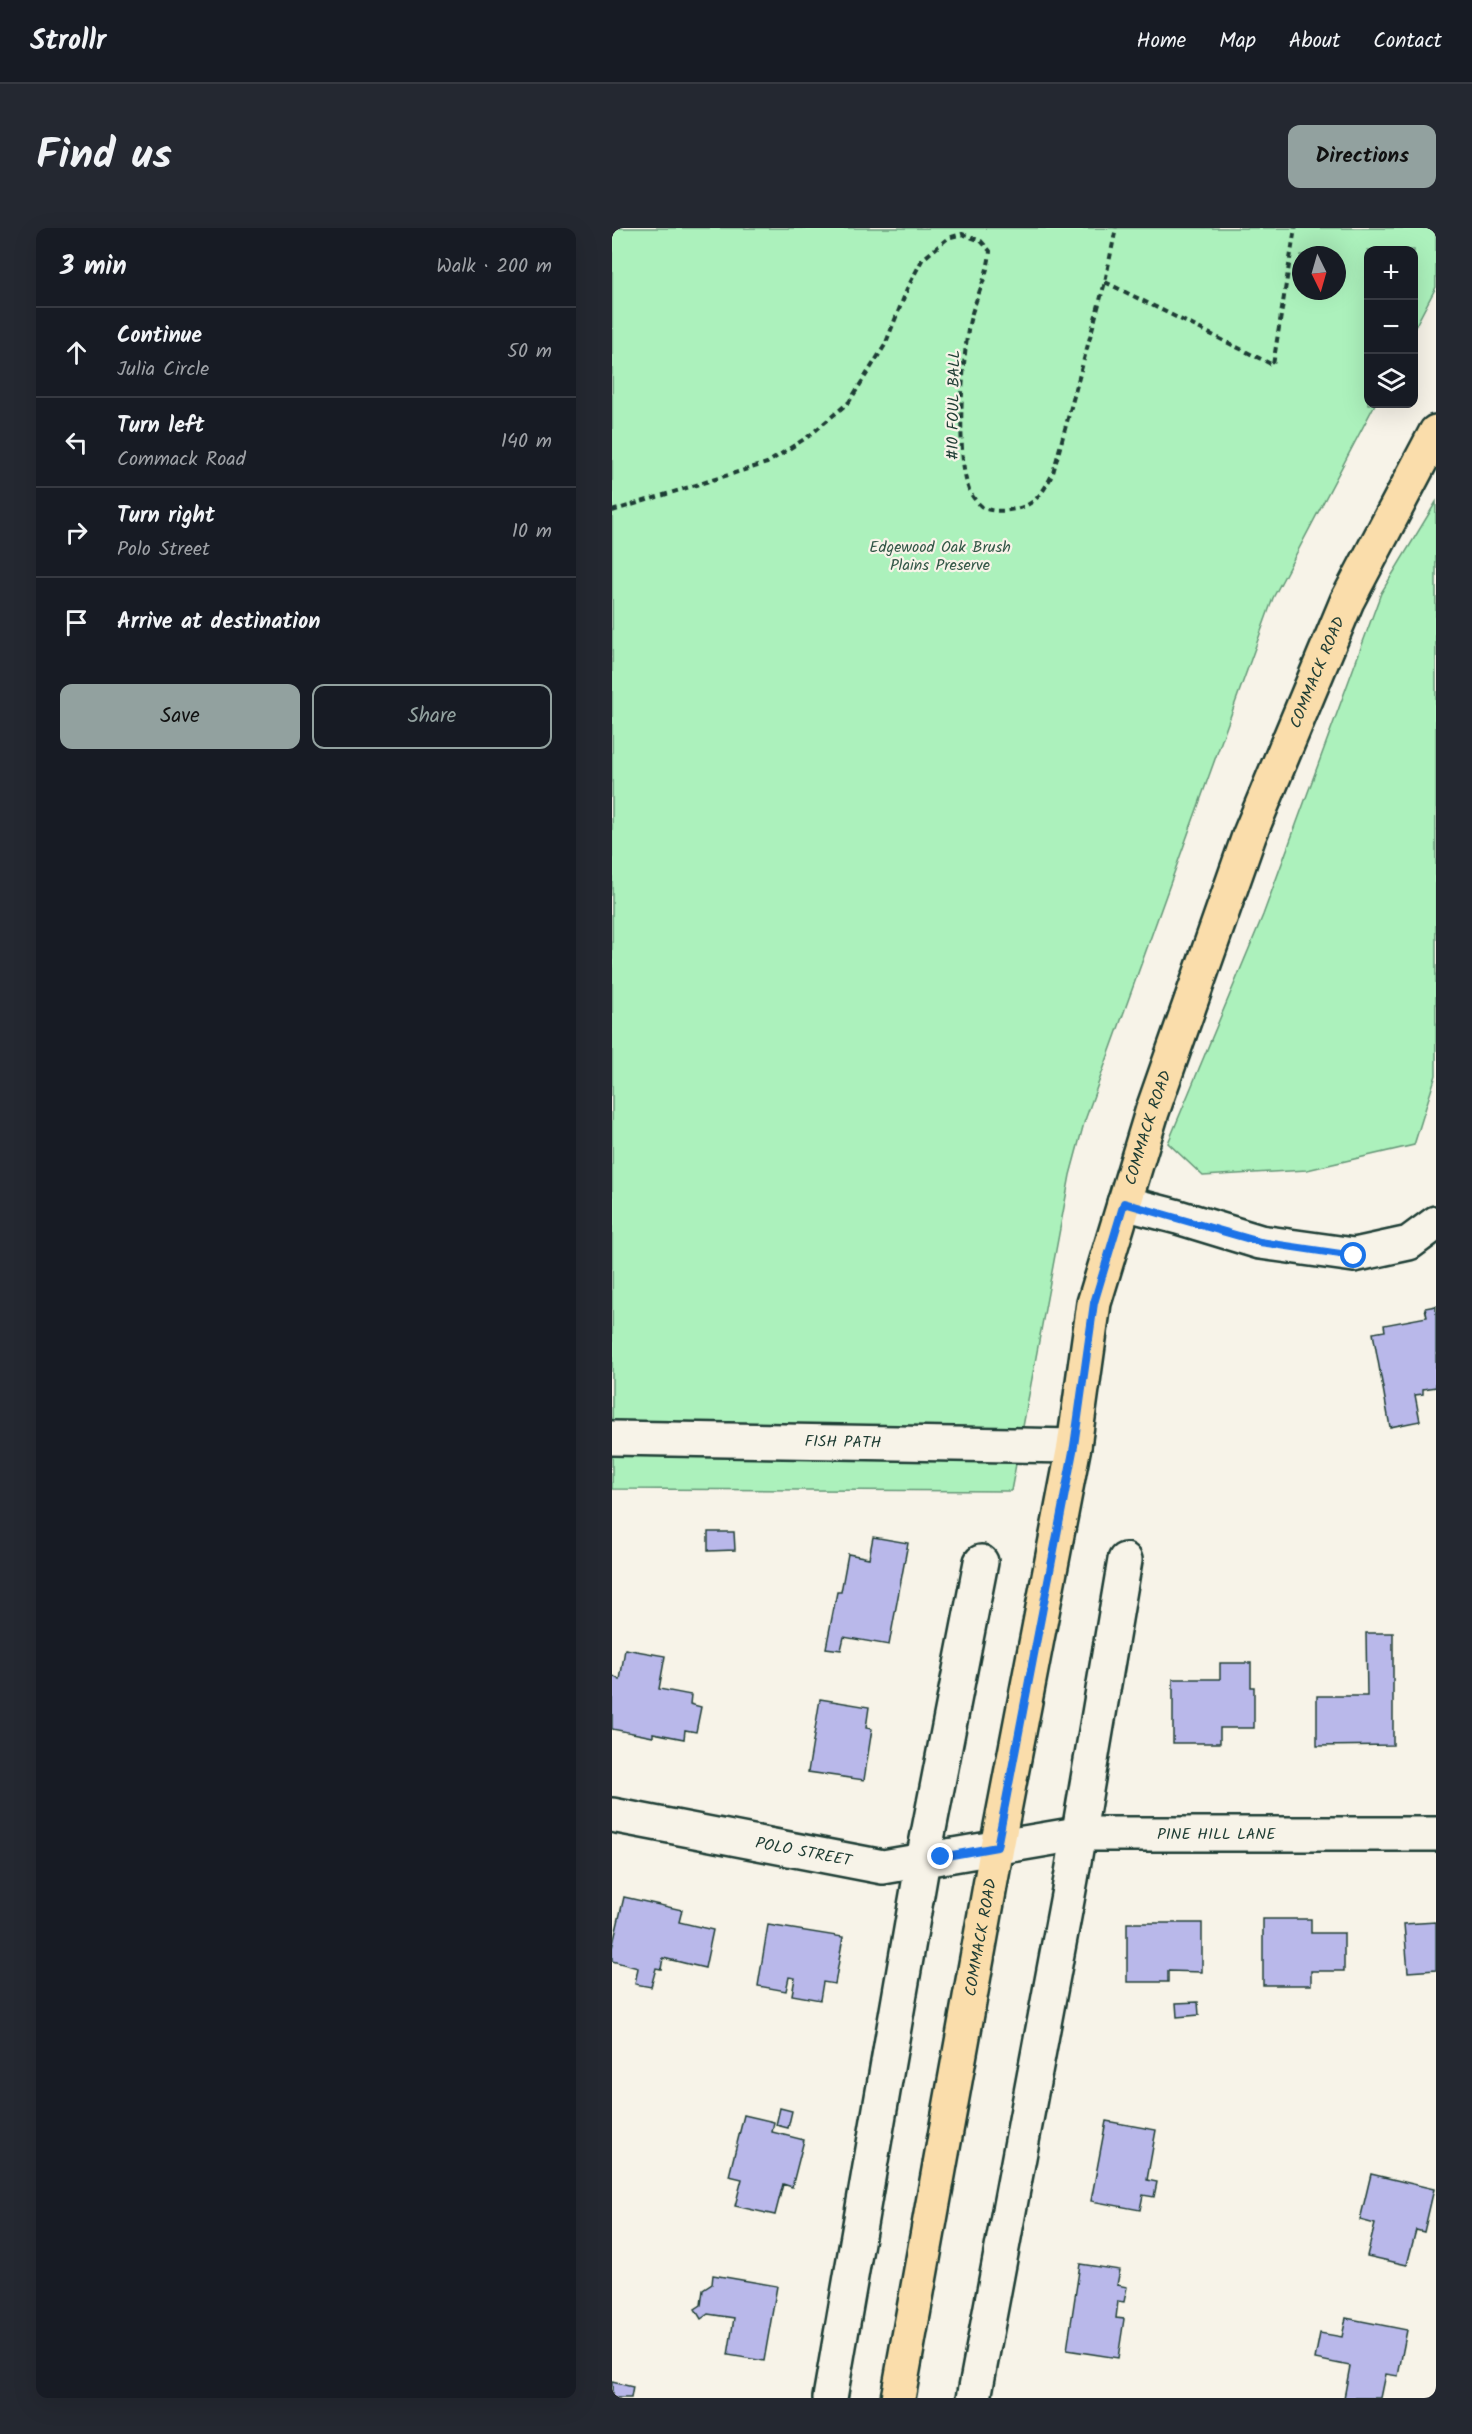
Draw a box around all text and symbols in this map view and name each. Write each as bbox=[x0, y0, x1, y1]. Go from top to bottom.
text: Strollr bbox=[30, 19, 106, 64]
text: Home bbox=[1137, 25, 1186, 58]
text: Map bbox=[1219, 25, 1256, 58]
text: About bbox=[1289, 25, 1340, 58]
text: Contact bbox=[1373, 25, 1442, 58]
text: Find us bbox=[36, 123, 172, 190]
button: Directions bbox=[1288, 125, 1436, 188]
text: 3 min bbox=[60, 246, 127, 288]
north arrow bbox=[1292, 246, 1346, 300]
map controls bbox=[1364, 246, 1418, 408]
button: + bbox=[1364, 246, 1418, 300]
text: Walk · 200 m bbox=[436, 251, 552, 283]
button: − bbox=[1364, 300, 1418, 354]
text: Continue bbox=[117, 319, 202, 354]
icon: ahead bbox=[60, 336, 93, 369]
text: 50 m bbox=[507, 336, 552, 368]
street label: #10 FOUL BALL bbox=[941, 350, 967, 460]
text: Julia Circle bbox=[117, 354, 209, 386]
button: layers bbox=[1364, 354, 1418, 408]
text: Turn left bbox=[117, 409, 204, 444]
icon: left bbox=[60, 426, 93, 459]
text: 140 m bbox=[501, 426, 552, 458]
text: Commack Road bbox=[117, 444, 246, 476]
text: Turn right bbox=[117, 499, 215, 534]
icon: right bbox=[60, 516, 93, 549]
text: 10 m bbox=[512, 516, 552, 548]
text: Polo Street bbox=[117, 534, 210, 566]
park label: Edgewood Oak Brush Plains Preserve bbox=[869, 535, 1011, 578]
text: Arrive at destination bbox=[117, 605, 320, 640]
icon: arrive bbox=[60, 606, 93, 639]
street label: COMMACK ROAD bbox=[1283, 613, 1352, 732]
button: Save bbox=[60, 684, 300, 749]
button: Share bbox=[312, 684, 552, 749]
street label: COMMACK ROAD bbox=[1118, 1067, 1178, 1188]
route start bbox=[1340, 1242, 1366, 1268]
street label: FISH PATH bbox=[804, 1429, 882, 1455]
street label: PINE HILL LANE bbox=[1157, 1822, 1276, 1847]
street label: POLO STREET bbox=[753, 1830, 855, 1873]
route end bbox=[927, 1843, 953, 1869]
street label: COMMACK ROAD bbox=[958, 1877, 1004, 1998]

